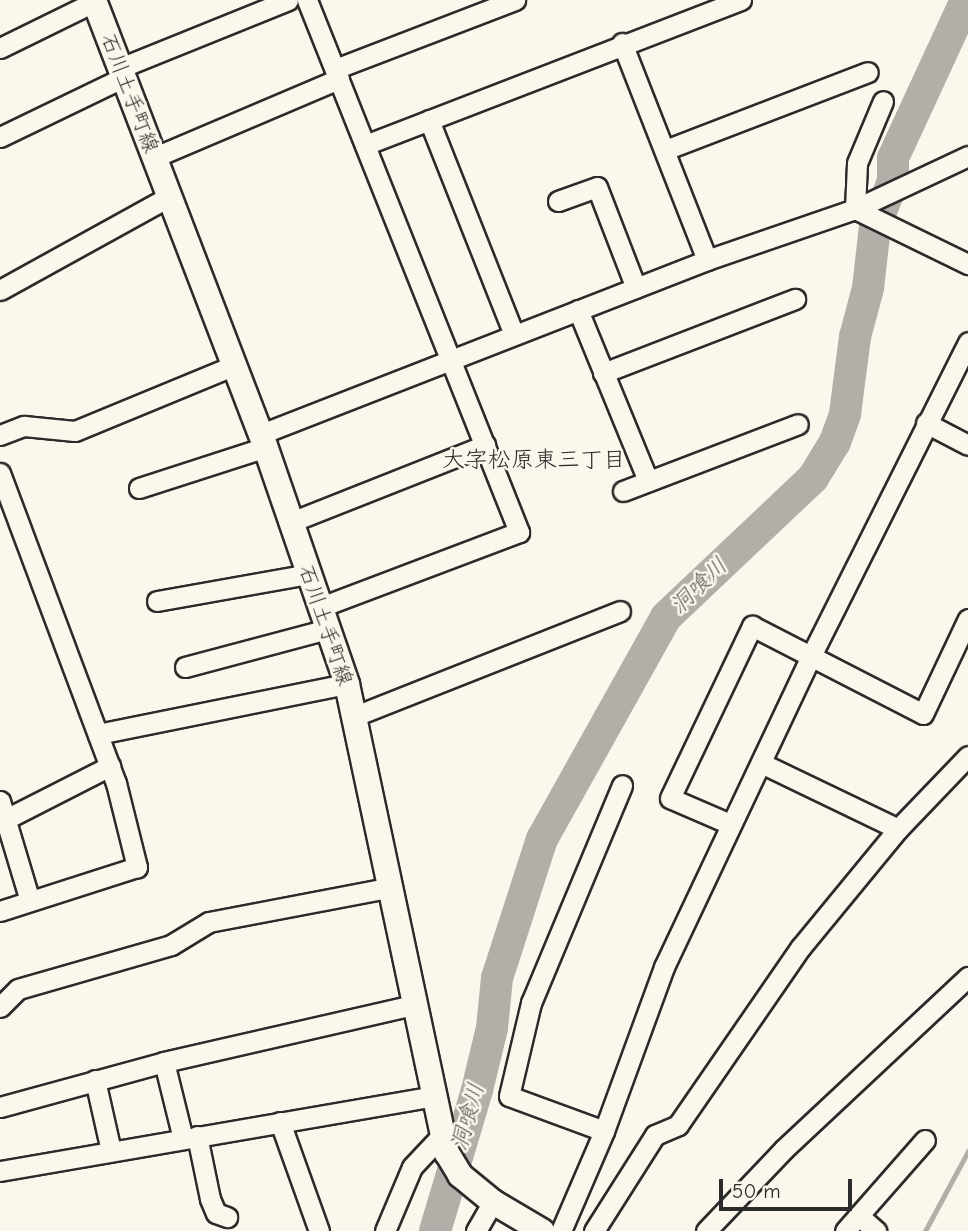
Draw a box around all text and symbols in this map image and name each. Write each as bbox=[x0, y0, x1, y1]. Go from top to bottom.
street label: 石川土手町線 bbox=[96, 30, 164, 156]
district label: 大字松原東三丁目 bbox=[442, 446, 626, 474]
water label: 洞喰川 bbox=[665, 552, 733, 620]
street label: 石川土手町線 bbox=[294, 561, 358, 689]
water label: 洞喰川 bbox=[445, 1080, 491, 1154]
scale bar bbox=[723, 1164, 856, 1208]
text: 50 m bbox=[732, 1179, 781, 1203]

